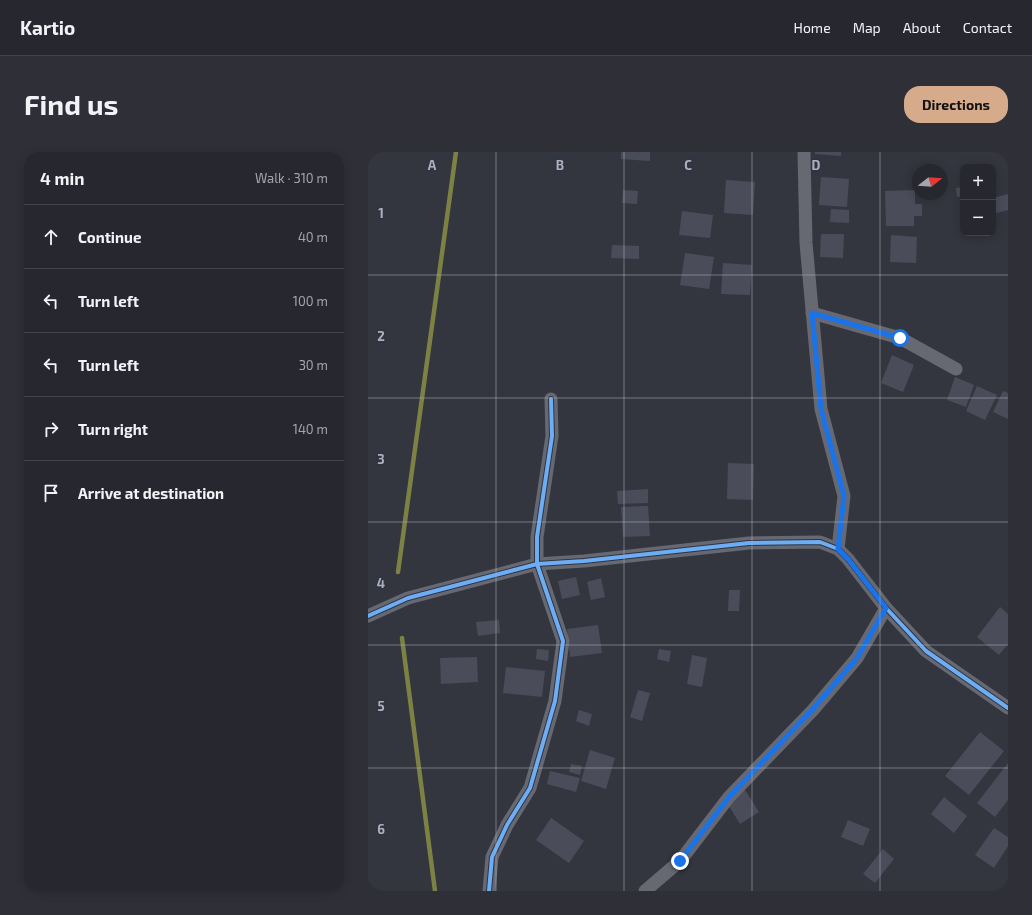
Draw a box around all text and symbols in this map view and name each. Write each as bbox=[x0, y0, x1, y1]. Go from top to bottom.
text: Kartio bbox=[20, 16, 75, 39]
text: Home bbox=[794, 19, 831, 36]
text: Map bbox=[853, 19, 881, 36]
text: About bbox=[903, 19, 941, 36]
text: Contact bbox=[963, 19, 1012, 36]
button: Directions bbox=[904, 86, 1008, 123]
text: Find us bbox=[24, 87, 118, 121]
text: A bbox=[428, 157, 437, 173]
text: B bbox=[556, 157, 564, 173]
text: C bbox=[684, 157, 692, 173]
text: D bbox=[812, 157, 821, 173]
north arrow bbox=[912, 164, 948, 200]
map controls bbox=[960, 164, 996, 236]
button: + bbox=[960, 164, 996, 200]
text: 4 min bbox=[40, 168, 84, 188]
text: Walk · 310 m bbox=[255, 170, 328, 186]
button: − bbox=[960, 200, 996, 236]
text: 1 bbox=[378, 205, 384, 221]
icon: ahead bbox=[40, 226, 62, 248]
text: Continue bbox=[78, 228, 141, 246]
text: 40 m bbox=[298, 229, 328, 245]
icon: left bbox=[40, 290, 62, 312]
text: Turn left bbox=[78, 292, 139, 310]
text: 100 m bbox=[293, 293, 328, 309]
text: 2 bbox=[377, 328, 385, 344]
route start bbox=[891, 329, 909, 347]
icon: left bbox=[40, 354, 62, 376]
text: Turn left bbox=[78, 356, 139, 374]
text: 30 m bbox=[299, 357, 328, 373]
icon: right bbox=[40, 418, 62, 440]
text: Turn right bbox=[78, 420, 148, 438]
text: 140 m bbox=[293, 421, 328, 437]
text: 3 bbox=[377, 451, 385, 467]
icon: arrive bbox=[40, 482, 62, 504]
text: Arrive at destination bbox=[78, 484, 224, 502]
text: 4 bbox=[377, 575, 385, 591]
text: 5 bbox=[377, 698, 385, 714]
text: 6 bbox=[377, 821, 385, 837]
route end bbox=[671, 852, 689, 870]

